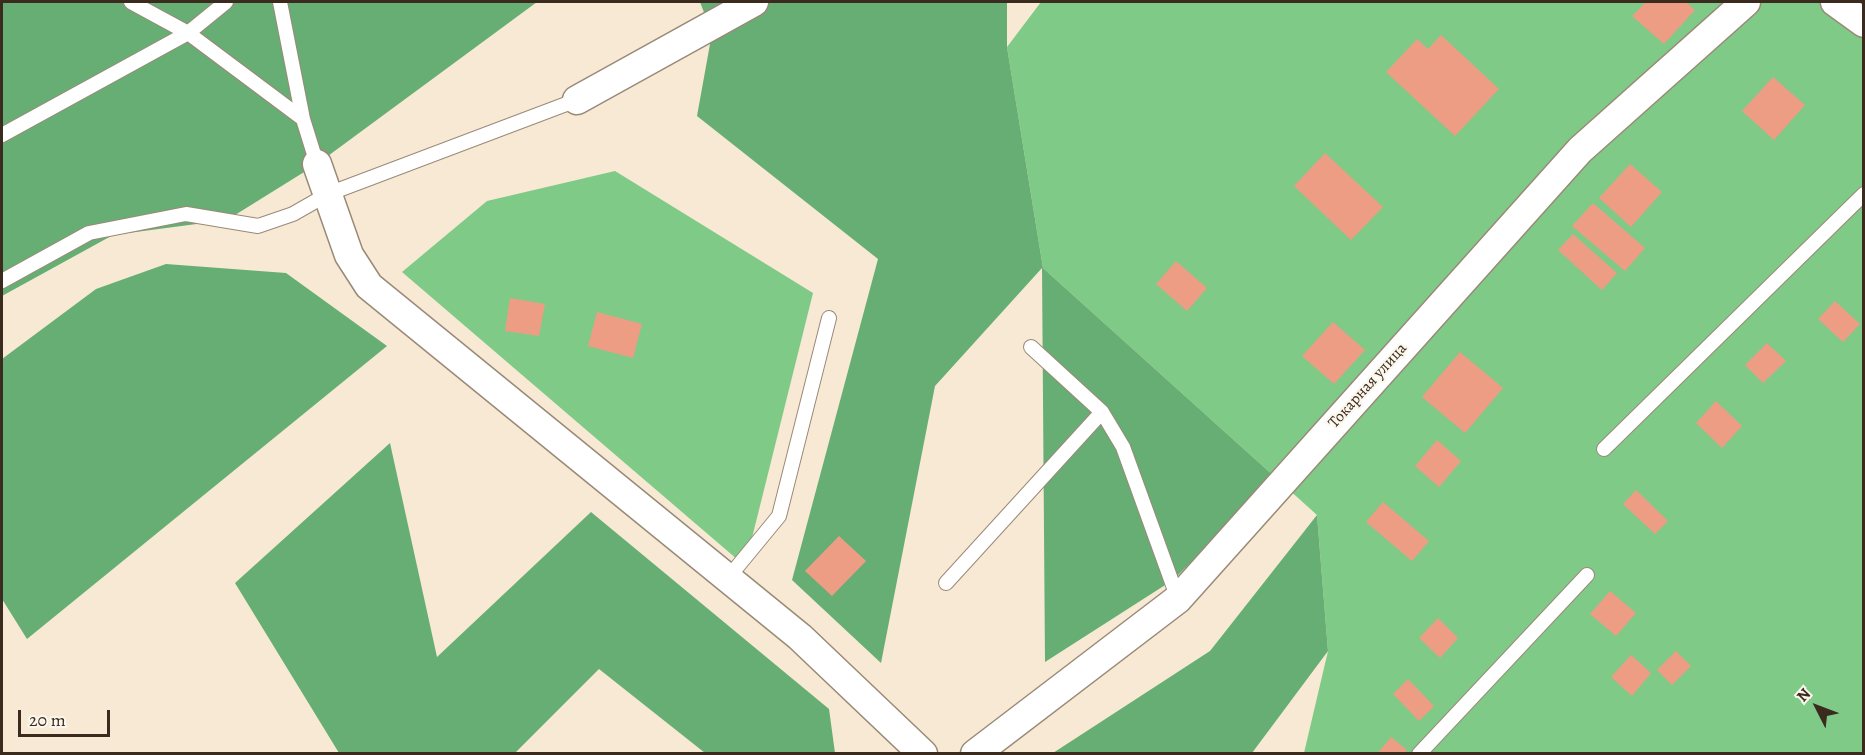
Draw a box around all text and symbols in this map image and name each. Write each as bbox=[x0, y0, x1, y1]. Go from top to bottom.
street label: Токарная улица bbox=[1325, 339, 1411, 433]
north arrow bbox=[1787, 677, 1847, 737]
text: N bbox=[1792, 683, 1816, 707]
scale bar bbox=[21, 698, 112, 736]
text: 20 m bbox=[29, 708, 66, 732]

